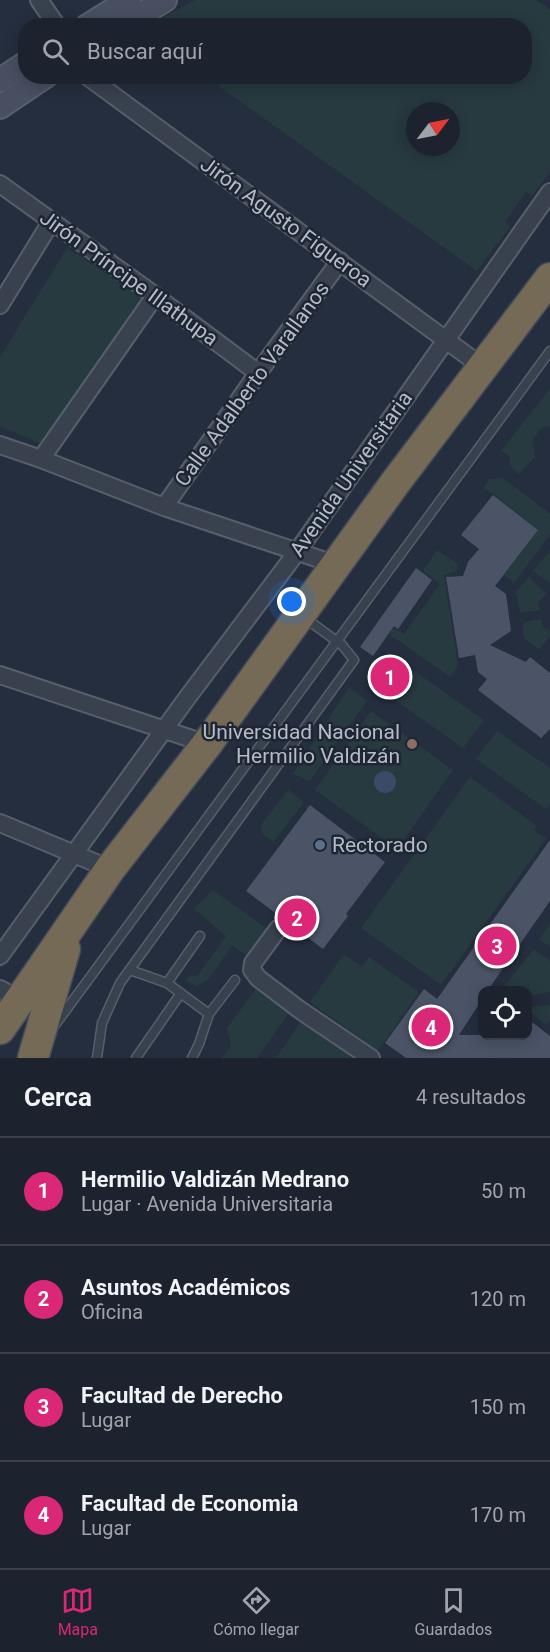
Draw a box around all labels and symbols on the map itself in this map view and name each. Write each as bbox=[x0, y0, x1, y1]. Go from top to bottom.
north arrow bbox=[406, 102, 460, 156]
street label: Jirón Agusto Figueroa bbox=[196, 152, 376, 292]
street label: Jirón Príncipe Illathupa bbox=[35, 205, 223, 351]
street label: Calle Adalberto Varallanos bbox=[170, 277, 334, 491]
street label: Avenida Universitaria bbox=[285, 387, 417, 561]
your location bbox=[277, 587, 306, 616]
pin: 1 bbox=[370, 654, 410, 700]
place label: Universidad Nacional Hermilio Valdizán bbox=[203, 720, 400, 768]
marker: Universidad Nacional Hermilio Valdizán bbox=[405, 737, 419, 751]
place label: Rectorado bbox=[332, 833, 428, 857]
marker: Rectorado bbox=[313, 838, 327, 852]
pin: 2 bbox=[278, 896, 316, 940]
pin: 3 bbox=[478, 924, 516, 968]
pin: 4 bbox=[412, 1004, 450, 1050]

